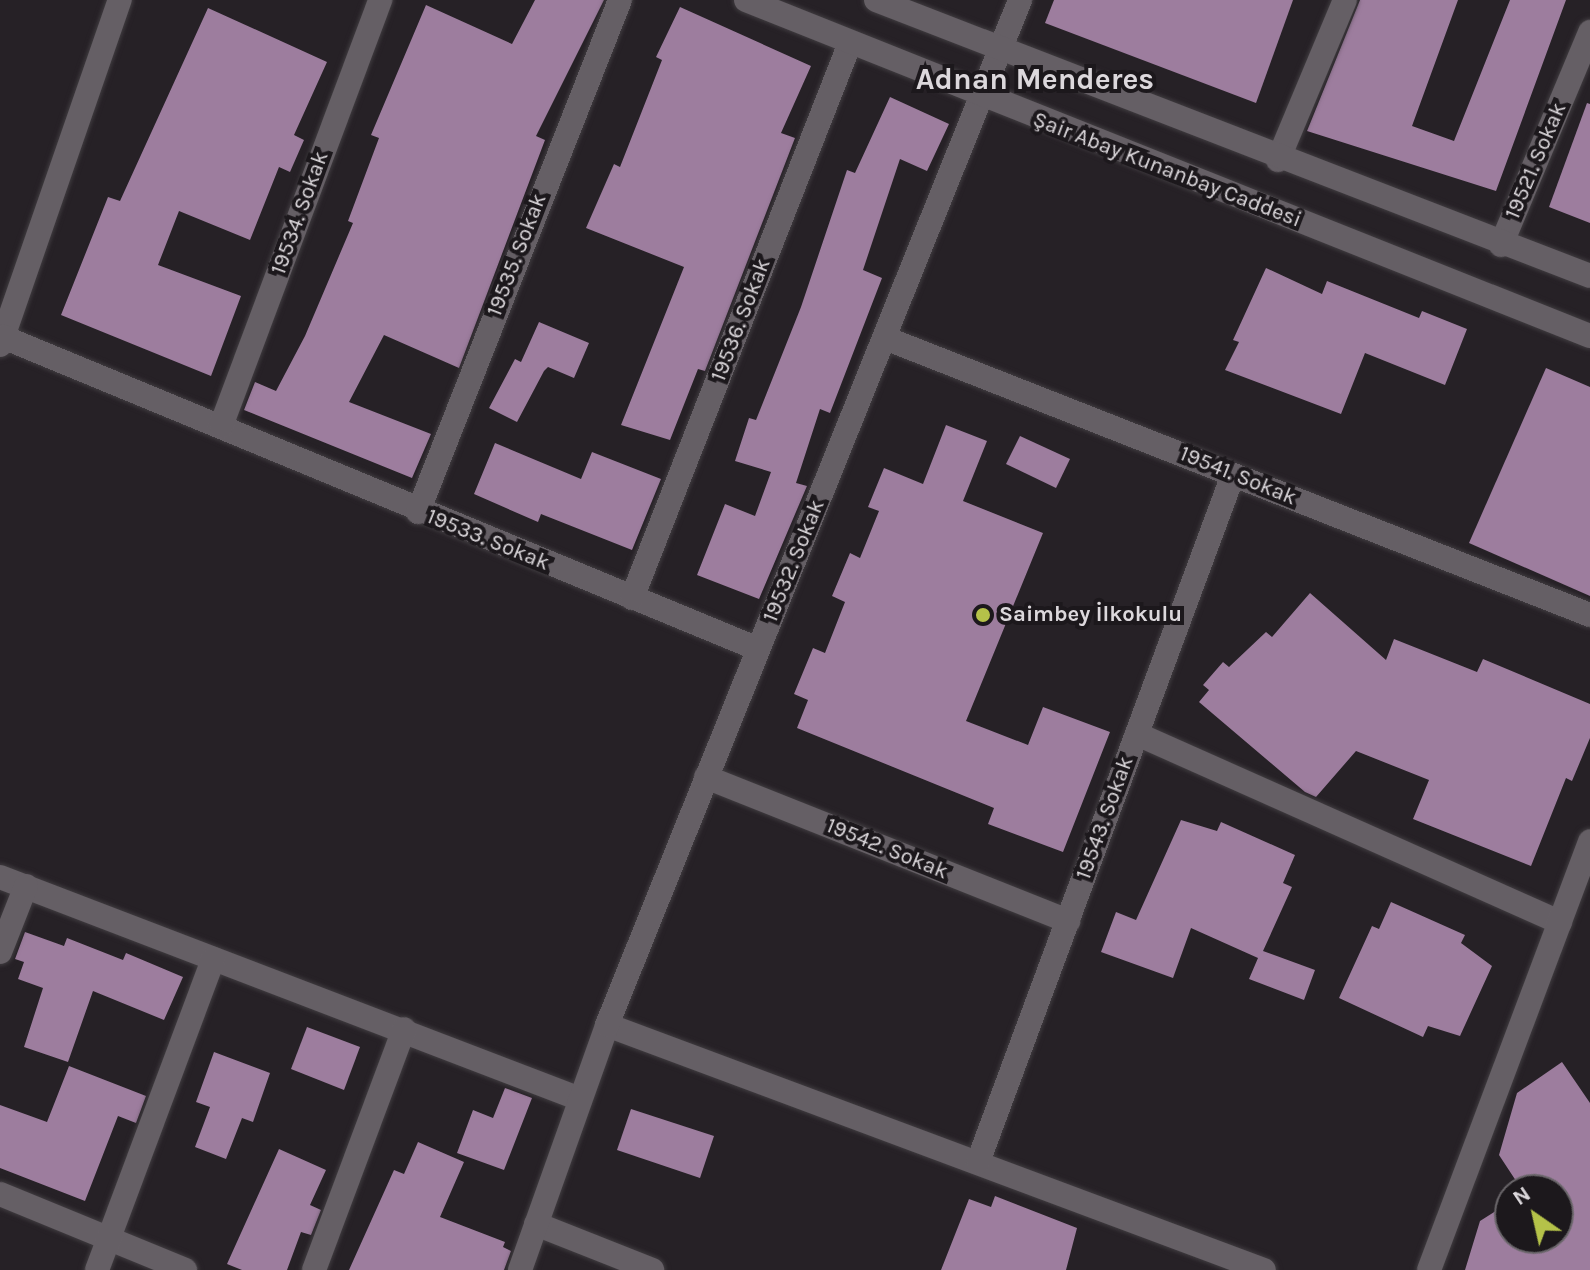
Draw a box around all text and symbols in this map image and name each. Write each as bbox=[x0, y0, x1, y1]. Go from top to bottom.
district label: Adnan Menderes bbox=[916, 61, 1154, 97]
street label: 19521. Sokak bbox=[1500, 99, 1572, 223]
street label: Şair Abay Kunanbay Caddesi bbox=[1029, 107, 1305, 233]
street label: 19534. Sokak bbox=[266, 148, 334, 278]
street label: 19535. Sokak bbox=[482, 190, 552, 320]
street label: 19536. Sokak bbox=[705, 255, 777, 385]
street label: 19541. Sokak bbox=[1176, 441, 1300, 511]
street label: 19532. Sokak bbox=[757, 496, 831, 626]
street label: 19533. Sokak bbox=[423, 503, 553, 577]
place label: Saimbey İlkokulu bbox=[999, 602, 1182, 628]
marker: Saimbey İlkokulu bbox=[974, 606, 992, 624]
street label: 19543. Sokak bbox=[1071, 753, 1139, 883]
street label: 19542. Sokak bbox=[822, 813, 952, 885]
north arrow bbox=[1494, 1174, 1574, 1254]
text: N bbox=[1508, 1181, 1536, 1211]

